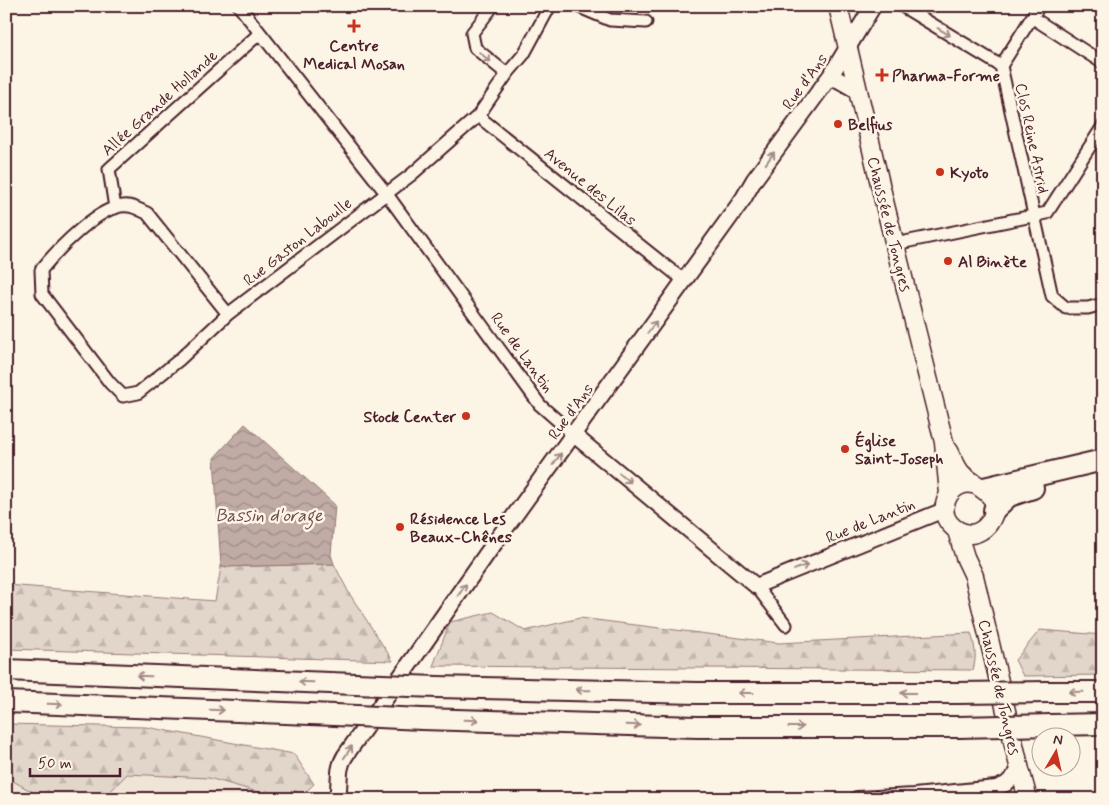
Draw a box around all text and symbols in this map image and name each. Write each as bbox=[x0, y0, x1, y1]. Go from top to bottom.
marker: Centre Medical Mosan bbox=[347, 19, 361, 33]
one-way arrow bbox=[936, 27, 950, 37]
place label: Centre Medical Mosan bbox=[303, 36, 405, 75]
street label: Allée Grande Hollande bbox=[98, 45, 223, 161]
street label: Rue d'Ans bbox=[778, 50, 833, 114]
one-way arrow bbox=[478, 51, 491, 62]
place label: Pharma-Forme bbox=[892, 66, 1000, 87]
marker: Pharma-Forme bbox=[876, 69, 888, 81]
street label: Clos Reine Astrid bbox=[1010, 81, 1053, 196]
place label: Belfius bbox=[848, 115, 893, 136]
marker: Belfius bbox=[832, 118, 844, 130]
street label: Avenue des Lilas bbox=[540, 143, 641, 231]
one-way arrow bbox=[765, 151, 775, 165]
street label: Chaussée de Tongres bbox=[862, 155, 915, 294]
place label: Kyoto bbox=[950, 163, 989, 184]
marker: Kyoto bbox=[934, 166, 946, 178]
street label: Rue Gaston Laboulle bbox=[239, 193, 357, 291]
place label: Al Binète bbox=[958, 252, 1027, 273]
marker: Al Binète bbox=[942, 255, 954, 267]
street label: Rue de Lantin bbox=[485, 308, 558, 397]
one-way arrow bbox=[647, 320, 657, 334]
street label: Rue d'Ans bbox=[544, 380, 599, 444]
place label: Stock Center bbox=[364, 407, 456, 428]
marker: Stock Center bbox=[460, 410, 472, 422]
place label: Église Saint-Joseph bbox=[855, 430, 943, 470]
marker: Église Saint-Joseph bbox=[839, 443, 851, 455]
one-way arrow bbox=[552, 452, 562, 466]
one-way arrow bbox=[618, 472, 631, 483]
street label: Rue de Lantin bbox=[823, 494, 918, 549]
water label: Bassin d'orage bbox=[215, 504, 323, 530]
place label: Résidence Les Beaux-Chênes bbox=[410, 509, 512, 548]
marker: Résidence Les Beaux-Chênes bbox=[394, 521, 406, 533]
one-way arrow bbox=[793, 562, 808, 572]
one-way arrow bbox=[457, 583, 467, 597]
street label: Chaussée de Tongres bbox=[973, 618, 1024, 757]
one-way arrow bbox=[136, 671, 152, 680]
one-way arrow bbox=[298, 678, 314, 687]
one-way arrow bbox=[576, 686, 592, 695]
one-way arrow bbox=[1068, 687, 1084, 697]
one-way arrow bbox=[738, 688, 754, 698]
one-way arrow bbox=[901, 688, 917, 698]
one-way arrow bbox=[46, 699, 63, 709]
one-way arrow bbox=[209, 706, 225, 715]
one-way arrow bbox=[463, 716, 479, 725]
one-way arrow bbox=[625, 720, 641, 730]
one-way arrow bbox=[788, 722, 804, 732]
north arrow bbox=[1032, 728, 1082, 778]
text: N bbox=[1052, 731, 1064, 750]
scale bar bbox=[30, 745, 120, 777]
one-way arrow bbox=[343, 745, 353, 759]
text: 50 m bbox=[38, 754, 72, 774]

